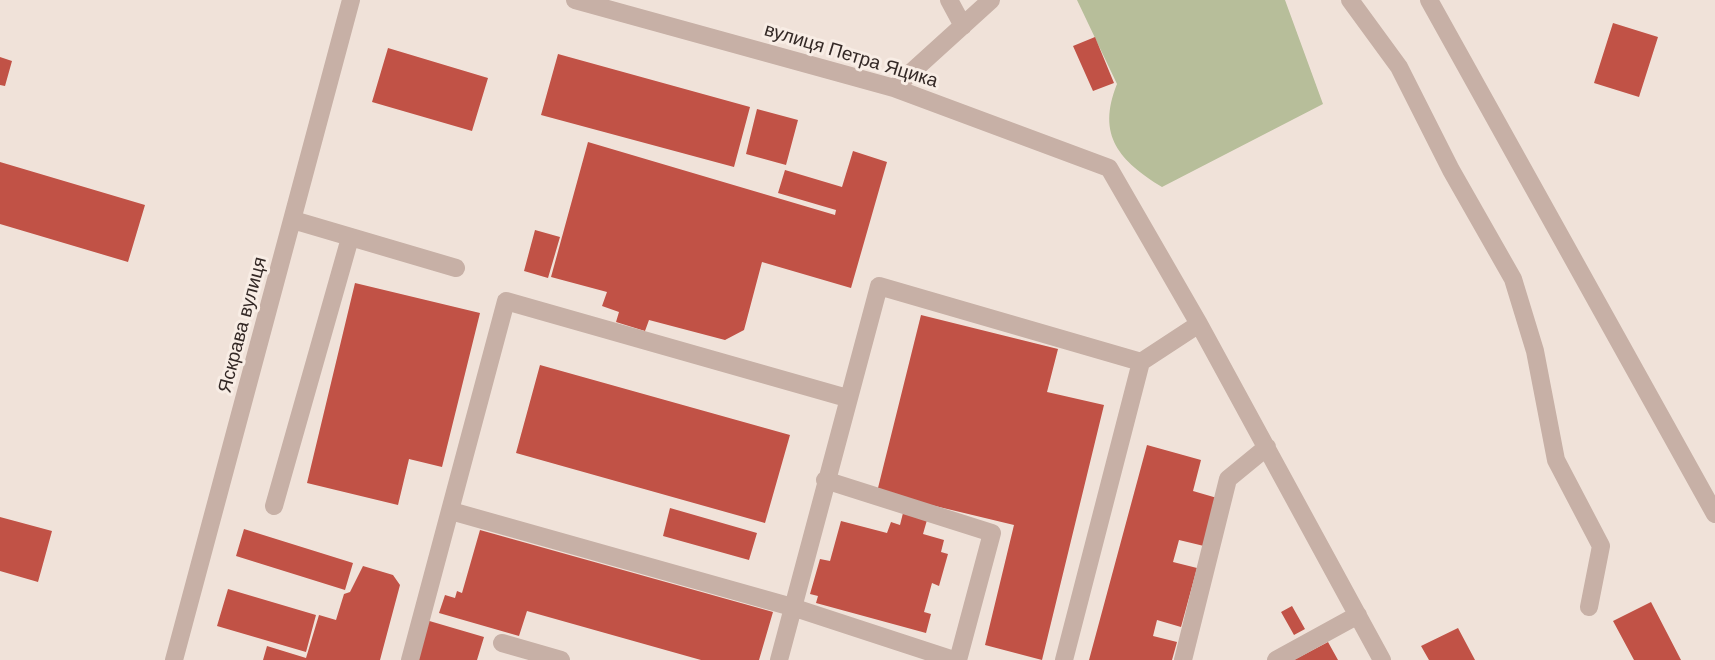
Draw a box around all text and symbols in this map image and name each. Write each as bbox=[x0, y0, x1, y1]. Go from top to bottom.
street label: вулиця Петра Яцика bbox=[762, 19, 940, 93]
street label: Яскрава вулиця bbox=[214, 254, 272, 396]

